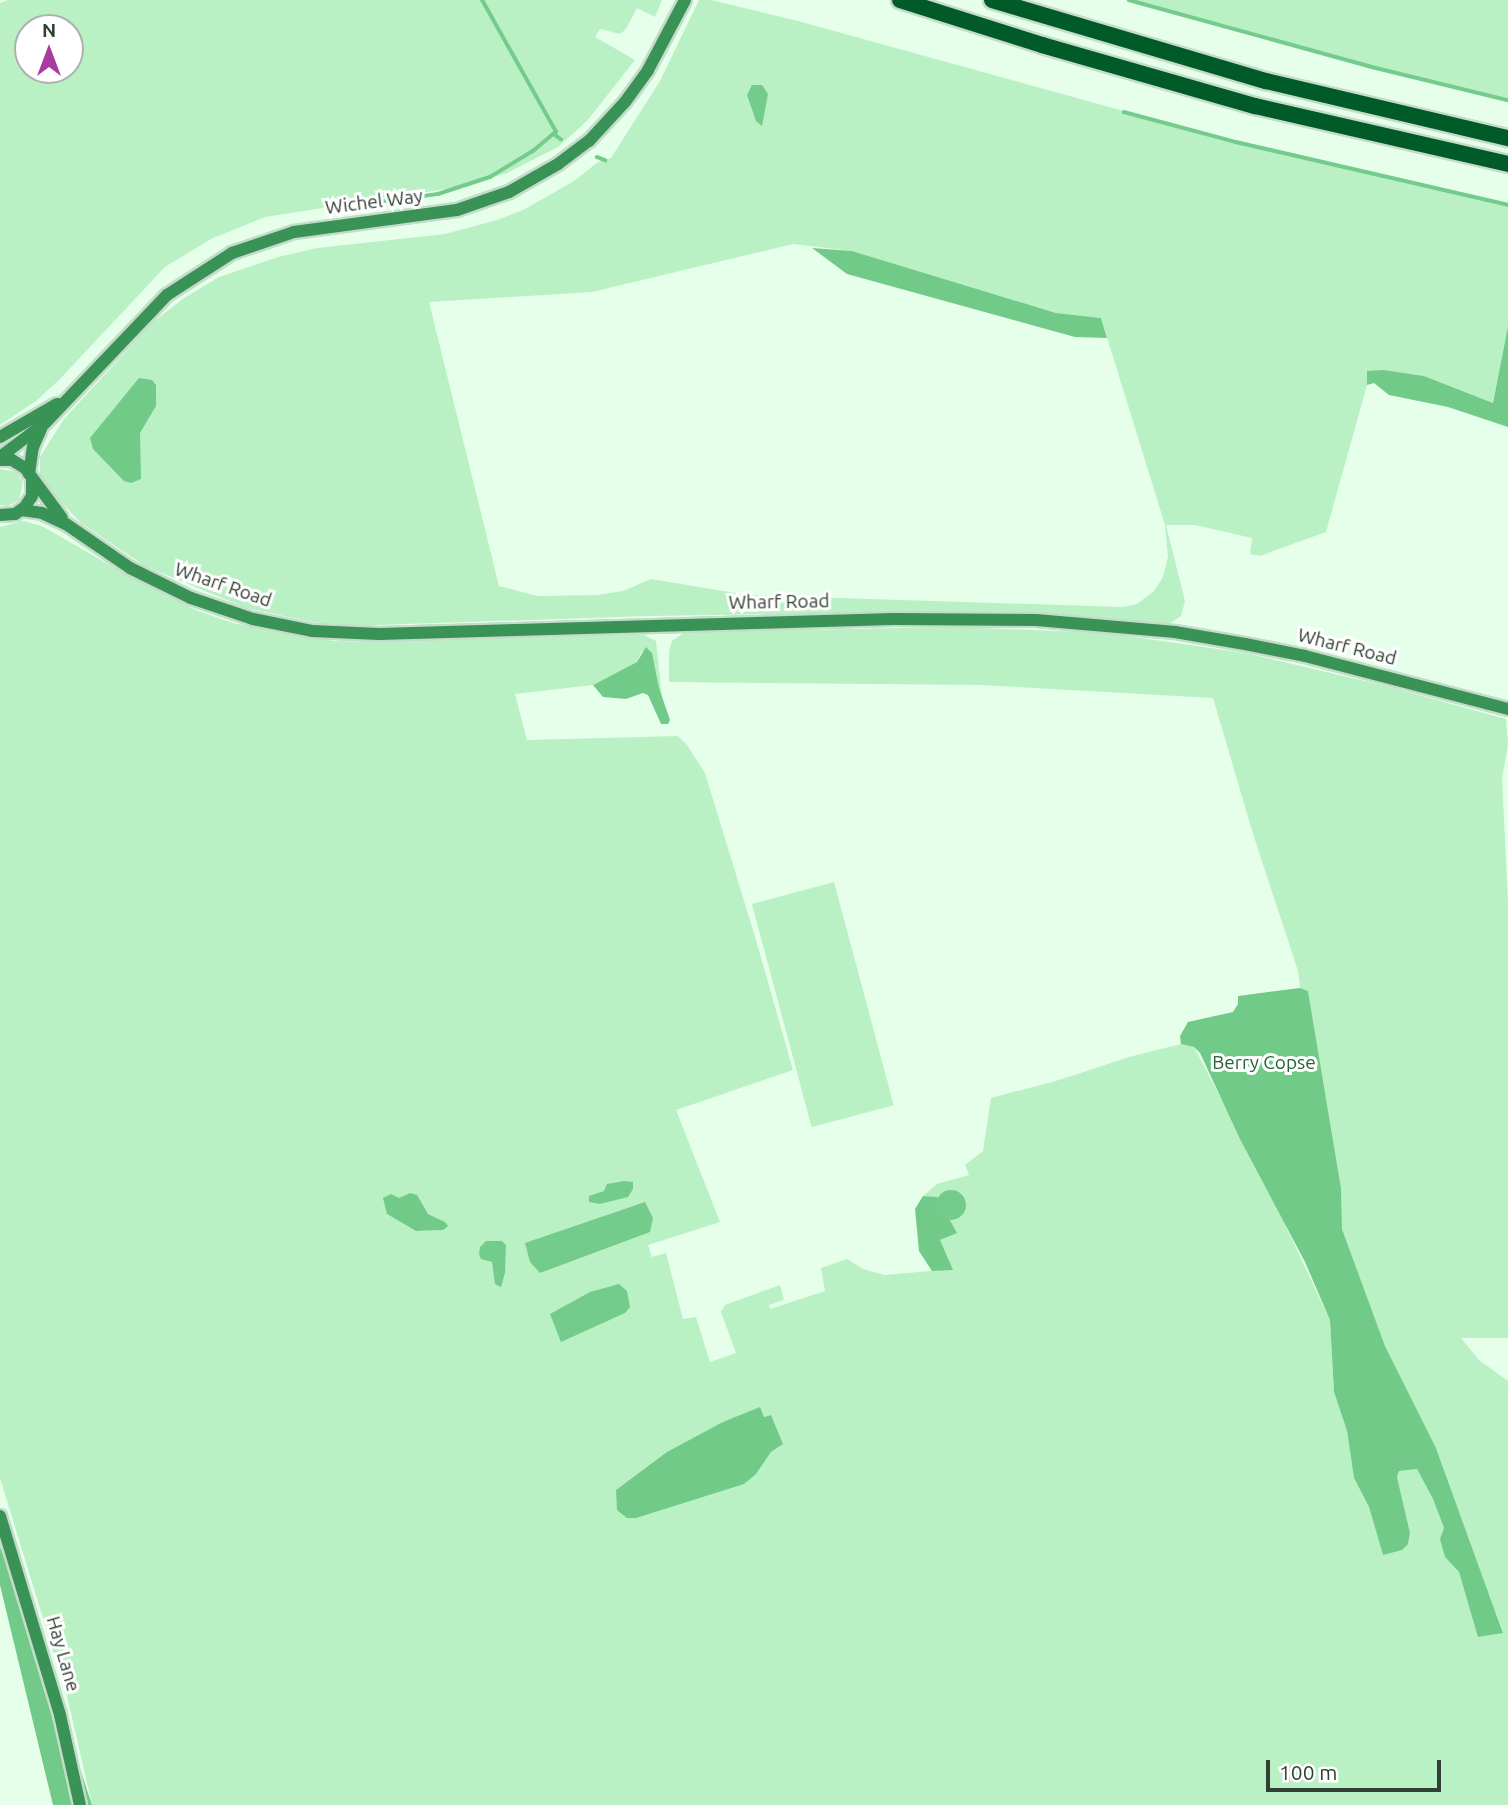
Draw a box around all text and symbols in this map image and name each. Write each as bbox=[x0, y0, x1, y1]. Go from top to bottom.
north arrow bbox=[14, 14, 84, 84]
text: N bbox=[42, 19, 56, 41]
street label: Wichel Way bbox=[324, 185, 424, 219]
street label: Wharf Road bbox=[172, 558, 274, 612]
street label: Wharf Road bbox=[728, 590, 830, 614]
street label: Wharf Road bbox=[1295, 624, 1399, 670]
park label: Berry Copse bbox=[1212, 1052, 1316, 1074]
street label: Hay Lane bbox=[41, 1614, 85, 1694]
scale bar bbox=[1270, 1745, 1445, 1789]
text: 100 m bbox=[1279, 1760, 1337, 1784]

